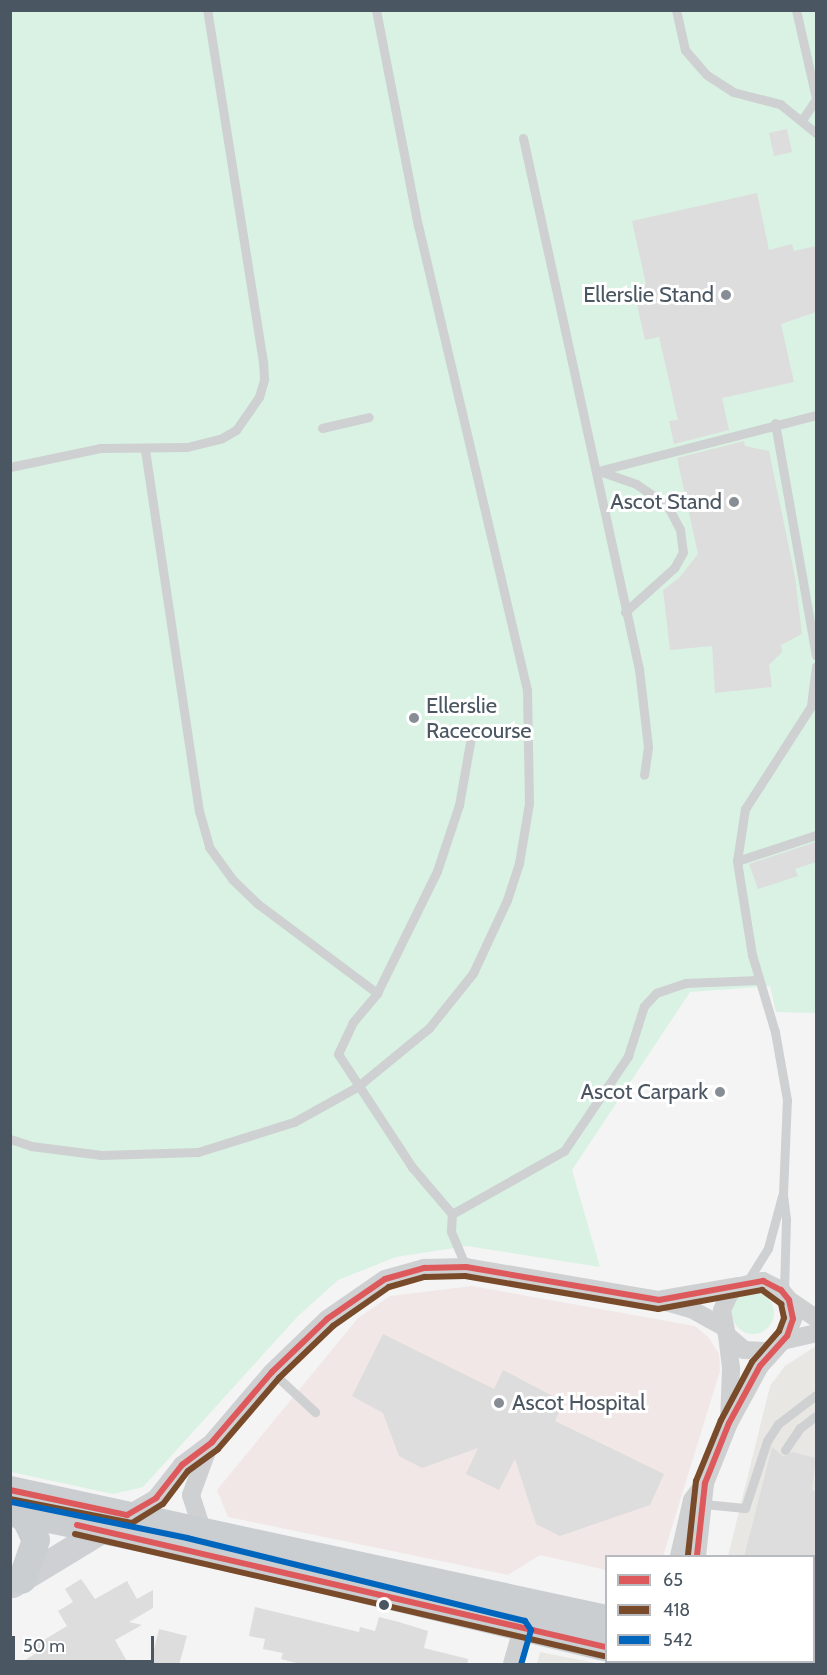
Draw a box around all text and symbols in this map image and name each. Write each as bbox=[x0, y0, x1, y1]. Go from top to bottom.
place label: Ellerslie Stand bbox=[583, 282, 714, 308]
marker: Ellerslie Stand bbox=[719, 288, 733, 302]
place label: Ascot Stand bbox=[610, 489, 722, 515]
marker: Ascot Stand bbox=[727, 495, 741, 509]
place label: Ellerslie Racecourse bbox=[426, 692, 532, 744]
marker: Ellerslie Racecourse bbox=[407, 711, 421, 725]
place label: Ascot Carpark bbox=[581, 1079, 708, 1105]
marker: Ascot Carpark bbox=[713, 1085, 727, 1099]
place label: Ascot Hospital bbox=[512, 1390, 645, 1416]
marker: Ascot Hospital bbox=[490, 1394, 508, 1412]
legend bbox=[605, 1555, 815, 1663]
text: 65 bbox=[663, 1569, 683, 1591]
unlabelled marker bbox=[378, 1599, 390, 1611]
text: 418 bbox=[663, 1599, 690, 1621]
scale bar bbox=[15, 1624, 158, 1662]
text: 542 bbox=[663, 1629, 693, 1651]
text: 50 m bbox=[23, 1635, 65, 1657]

